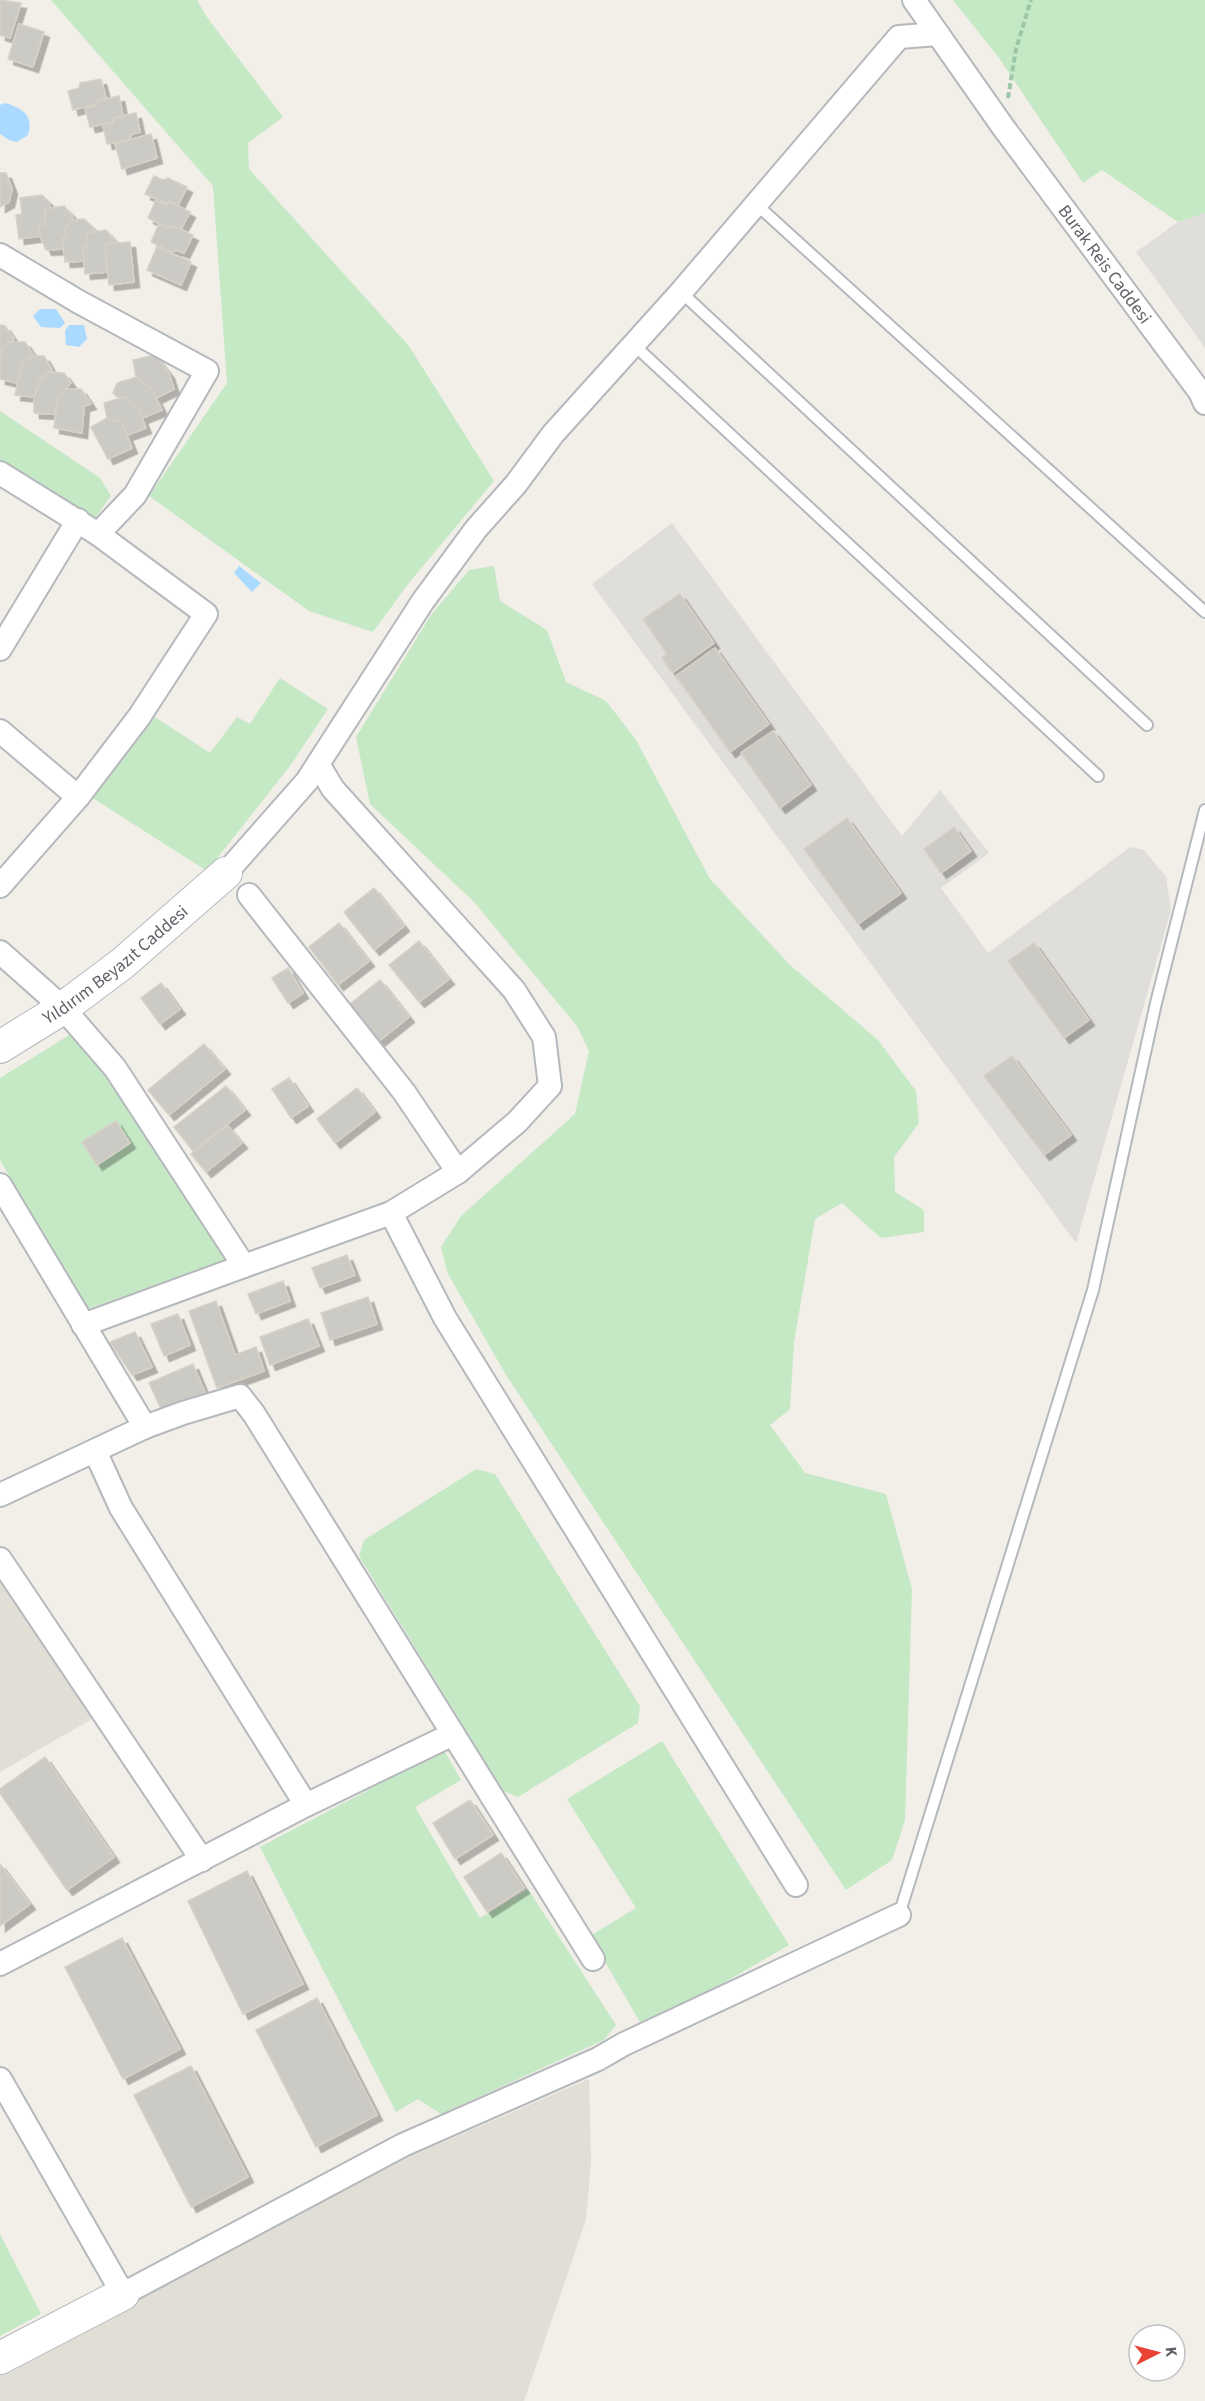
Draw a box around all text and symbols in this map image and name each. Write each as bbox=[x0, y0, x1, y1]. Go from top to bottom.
street label: Burak Reis Caddesi bbox=[1052, 199, 1158, 329]
street label: Yıldırım Beyazıt Caddesi bbox=[37, 899, 193, 1031]
north arrow bbox=[1127, 2323, 1187, 2383]
text: K bbox=[1159, 2345, 1182, 2358]

